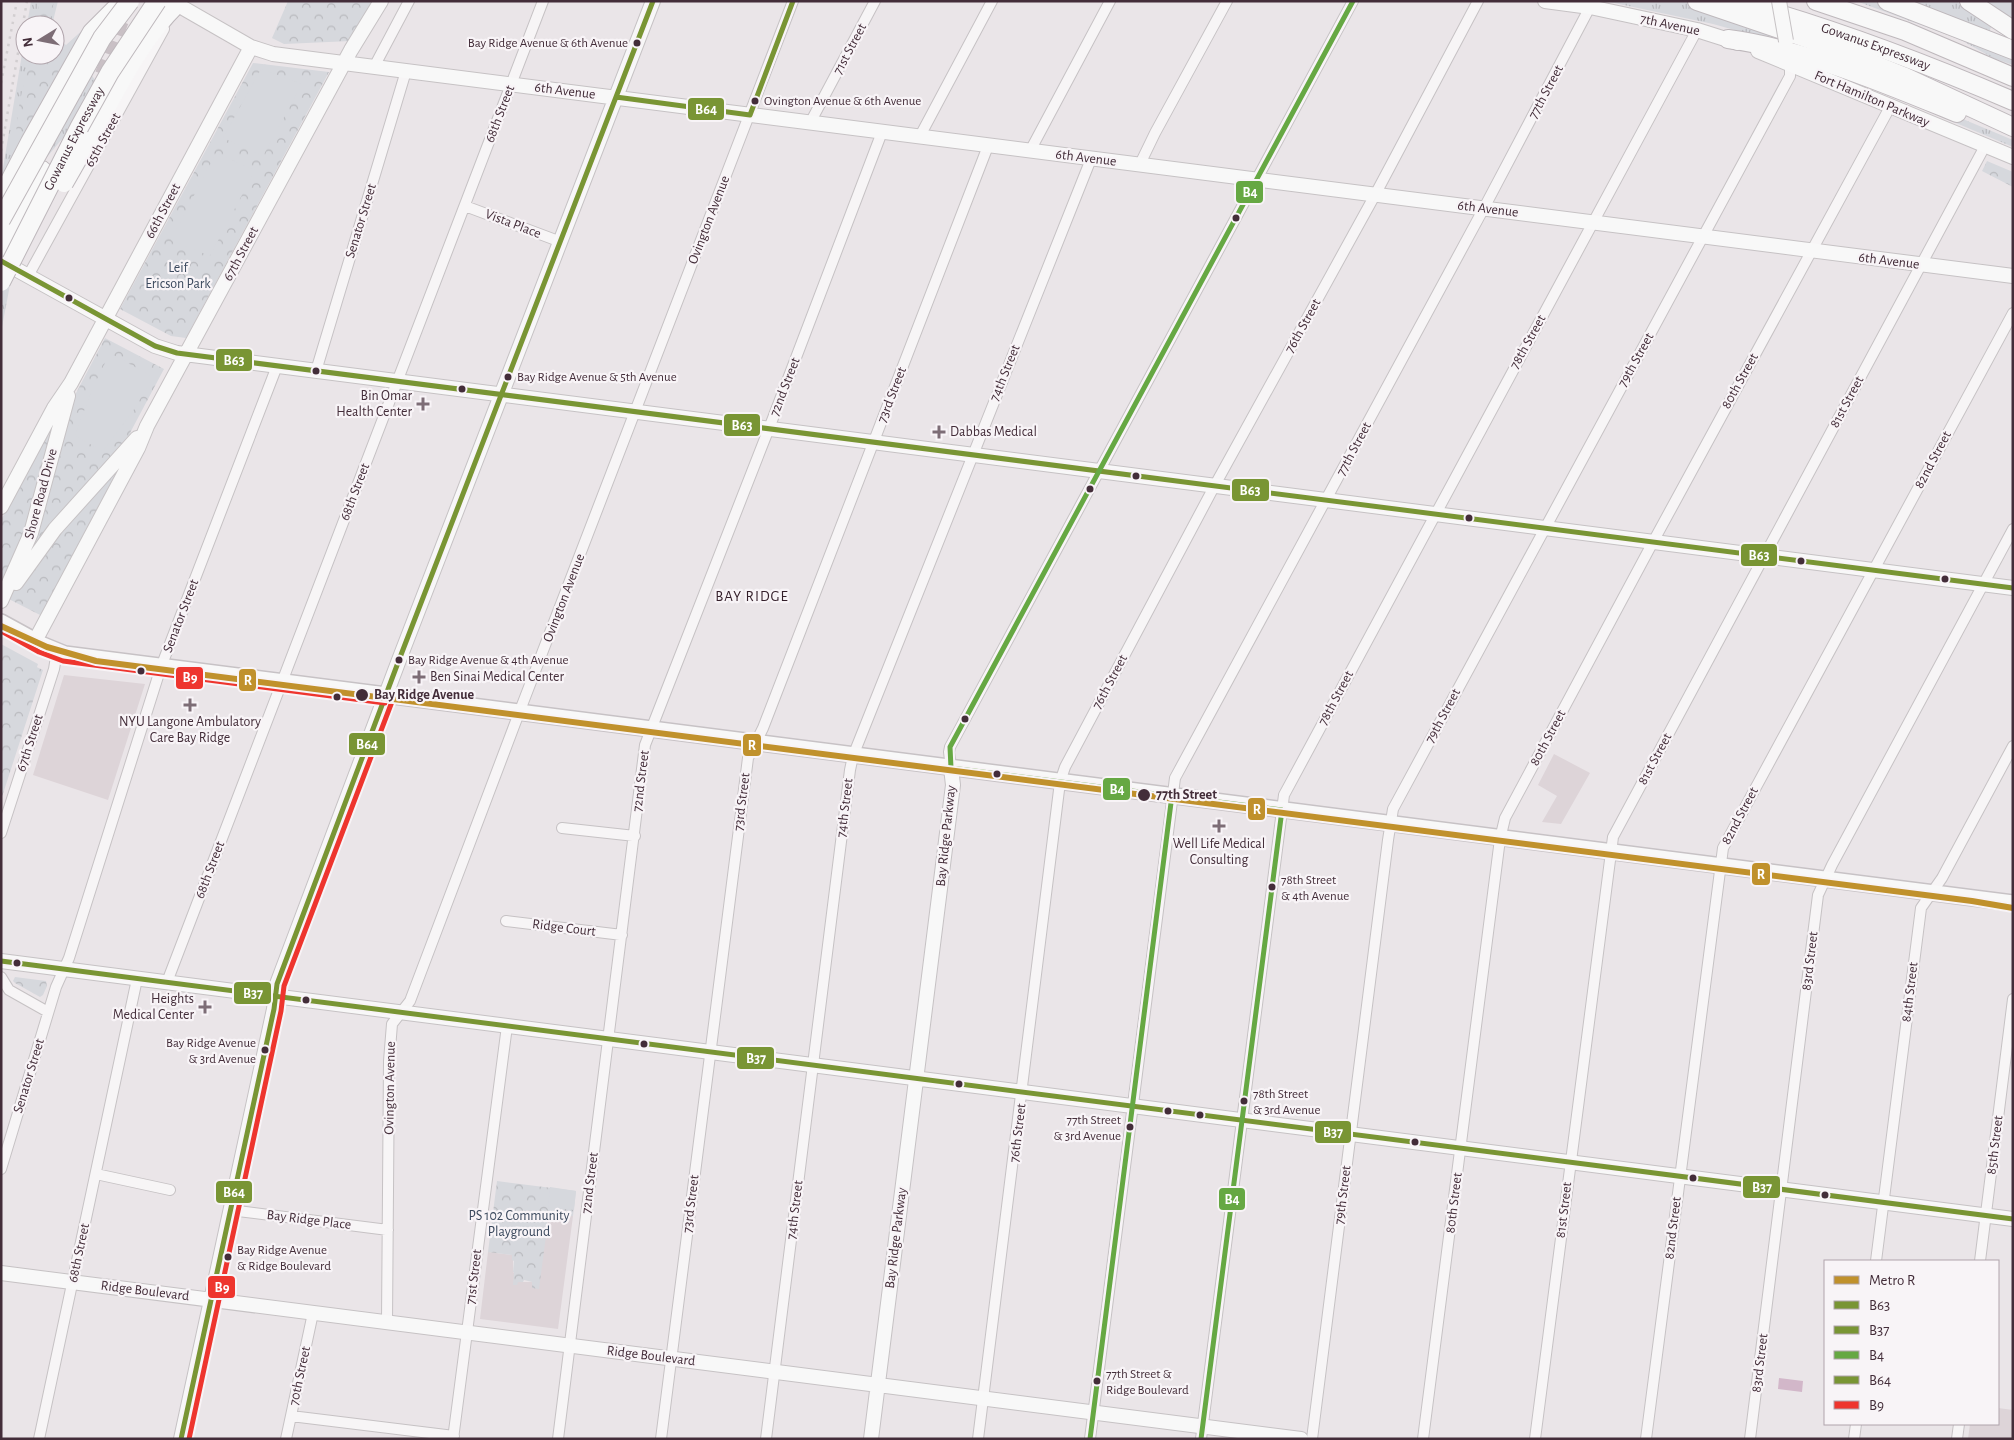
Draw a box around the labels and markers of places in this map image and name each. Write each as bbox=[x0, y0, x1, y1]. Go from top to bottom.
place label: Bay Ridge Avenue & 6th Avenue bbox=[468, 37, 628, 50]
marker: Bay Ridge Avenue & 6th Avenue bbox=[632, 38, 642, 48]
place label: Ovington Avenue & 6th Avenue bbox=[764, 95, 921, 108]
marker: Ovington Avenue & 6th Avenue bbox=[750, 96, 760, 106]
unlabelled marker bbox=[1231, 213, 1241, 223]
unlabelled marker bbox=[64, 293, 74, 303]
unlabelled marker bbox=[311, 366, 321, 376]
place label: Bay Ridge Avenue & 5th Avenue bbox=[517, 371, 677, 384]
marker: Bay Ridge Avenue & 5th Avenue bbox=[503, 372, 513, 382]
unlabelled marker bbox=[457, 384, 467, 394]
place label: Bin Omar Health Center bbox=[336, 389, 412, 419]
marker: Bin Omar Health Center bbox=[416, 397, 430, 411]
marker: Dabbas Medical bbox=[932, 425, 946, 439]
place label: Dabbas Medical bbox=[950, 425, 1037, 439]
unlabelled marker bbox=[1131, 471, 1141, 481]
unlabelled marker bbox=[1085, 484, 1095, 494]
unlabelled marker bbox=[1464, 513, 1474, 523]
unlabelled marker bbox=[1796, 556, 1806, 566]
unlabelled marker bbox=[1940, 574, 1950, 584]
place label: Bay Ridge Avenue & 4th Avenue bbox=[408, 654, 569, 667]
marker: Bay Ridge Avenue & 4th Avenue bbox=[394, 655, 404, 665]
unlabelled marker bbox=[136, 666, 146, 676]
marker: Ben Sinai Medical Center bbox=[412, 670, 426, 684]
place label: Ben Sinai Medical Center bbox=[430, 670, 564, 684]
marker: Bay Ridge Avenue bbox=[354, 687, 370, 703]
place label: Bay Ridge Avenue bbox=[374, 688, 475, 702]
unlabelled marker bbox=[332, 692, 342, 702]
marker: NYU Langone Ambulatory Care Bay Ridge bbox=[183, 698, 197, 712]
unlabelled marker bbox=[960, 714, 970, 724]
place label: NYU Langone Ambulatory Care Bay Ridge bbox=[119, 715, 261, 745]
unlabelled marker bbox=[992, 769, 1002, 779]
marker: 77th Street bbox=[1136, 787, 1152, 803]
place label: 77th Street bbox=[1156, 788, 1217, 802]
marker: Well Life Medical Consulting bbox=[1212, 819, 1226, 833]
place label: Well Life Medical Consulting bbox=[1173, 837, 1265, 867]
place label: 78th Street & 4th Avenue bbox=[1281, 874, 1349, 903]
marker: 78th Street & 4th Avenue bbox=[1267, 882, 1277, 892]
unlabelled marker bbox=[12, 958, 22, 968]
place label: Heights Medical Center bbox=[113, 992, 194, 1022]
unlabelled marker bbox=[301, 995, 311, 1005]
marker: Heights Medical Center bbox=[198, 1000, 212, 1014]
place label: Bay Ridge Avenue & 3rd Avenue bbox=[166, 1037, 256, 1066]
unlabelled marker bbox=[639, 1039, 649, 1049]
marker: Bay Ridge Avenue & 3rd Avenue bbox=[260, 1045, 270, 1055]
unlabelled marker bbox=[954, 1079, 964, 1089]
place label: 78th Street & 3rd Avenue bbox=[1253, 1088, 1320, 1117]
marker: 78th Street & 3rd Avenue bbox=[1239, 1096, 1249, 1106]
unlabelled marker bbox=[1163, 1106, 1173, 1116]
unlabelled marker bbox=[1195, 1110, 1205, 1120]
place label: 77th Street & 3rd Avenue bbox=[1054, 1114, 1121, 1143]
marker: 77th Street & 3rd Avenue bbox=[1125, 1122, 1135, 1132]
unlabelled marker bbox=[1410, 1137, 1420, 1147]
unlabelled marker bbox=[1688, 1173, 1698, 1183]
unlabelled marker bbox=[1820, 1190, 1830, 1200]
place label: Bay Ridge Avenue & Ridge Boulevard bbox=[237, 1244, 331, 1273]
marker: Bay Ridge Avenue & Ridge Boulevard bbox=[223, 1252, 233, 1262]
place label: 77th Street & Ridge Boulevard bbox=[1106, 1368, 1189, 1397]
marker: 77th Street & Ridge Boulevard bbox=[1092, 1376, 1102, 1386]

